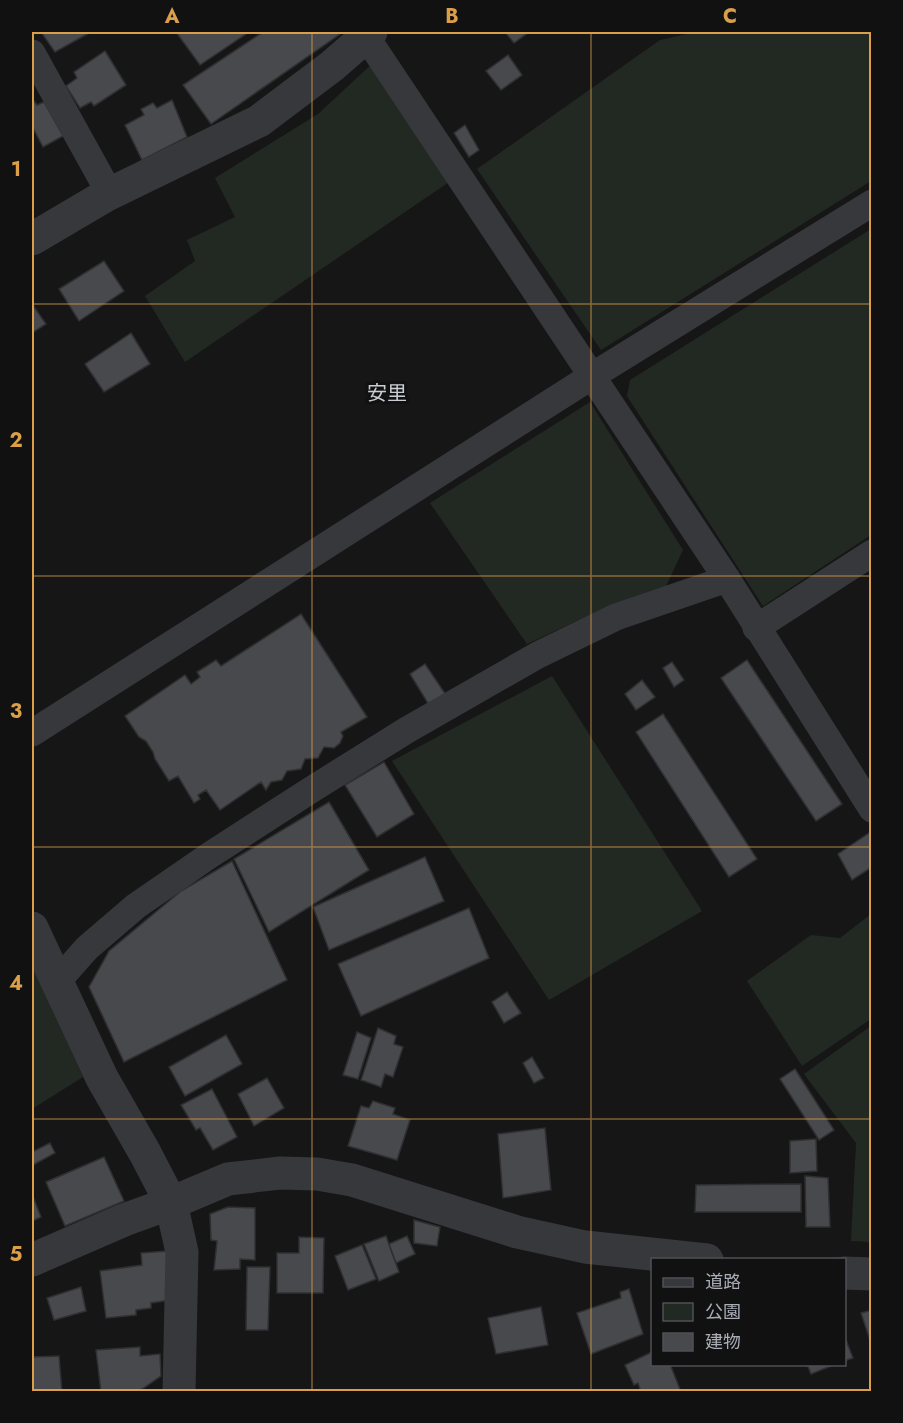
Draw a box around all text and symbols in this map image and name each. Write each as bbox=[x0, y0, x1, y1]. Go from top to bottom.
text: A bbox=[164, 2, 180, 31]
text: B bbox=[445, 2, 459, 31]
text: C bbox=[723, 2, 737, 31]
text: 1 bbox=[11, 155, 21, 184]
district label: 安里 bbox=[367, 379, 407, 408]
text: 2 bbox=[9, 426, 23, 455]
text: 3 bbox=[10, 697, 22, 726]
text: 4 bbox=[9, 969, 23, 998]
text: 5 bbox=[10, 1240, 23, 1269]
legend bbox=[651, 1258, 846, 1366]
text: 道路 bbox=[705, 1269, 741, 1295]
text: 公園 bbox=[705, 1299, 741, 1325]
text: 建物 bbox=[705, 1329, 741, 1355]

